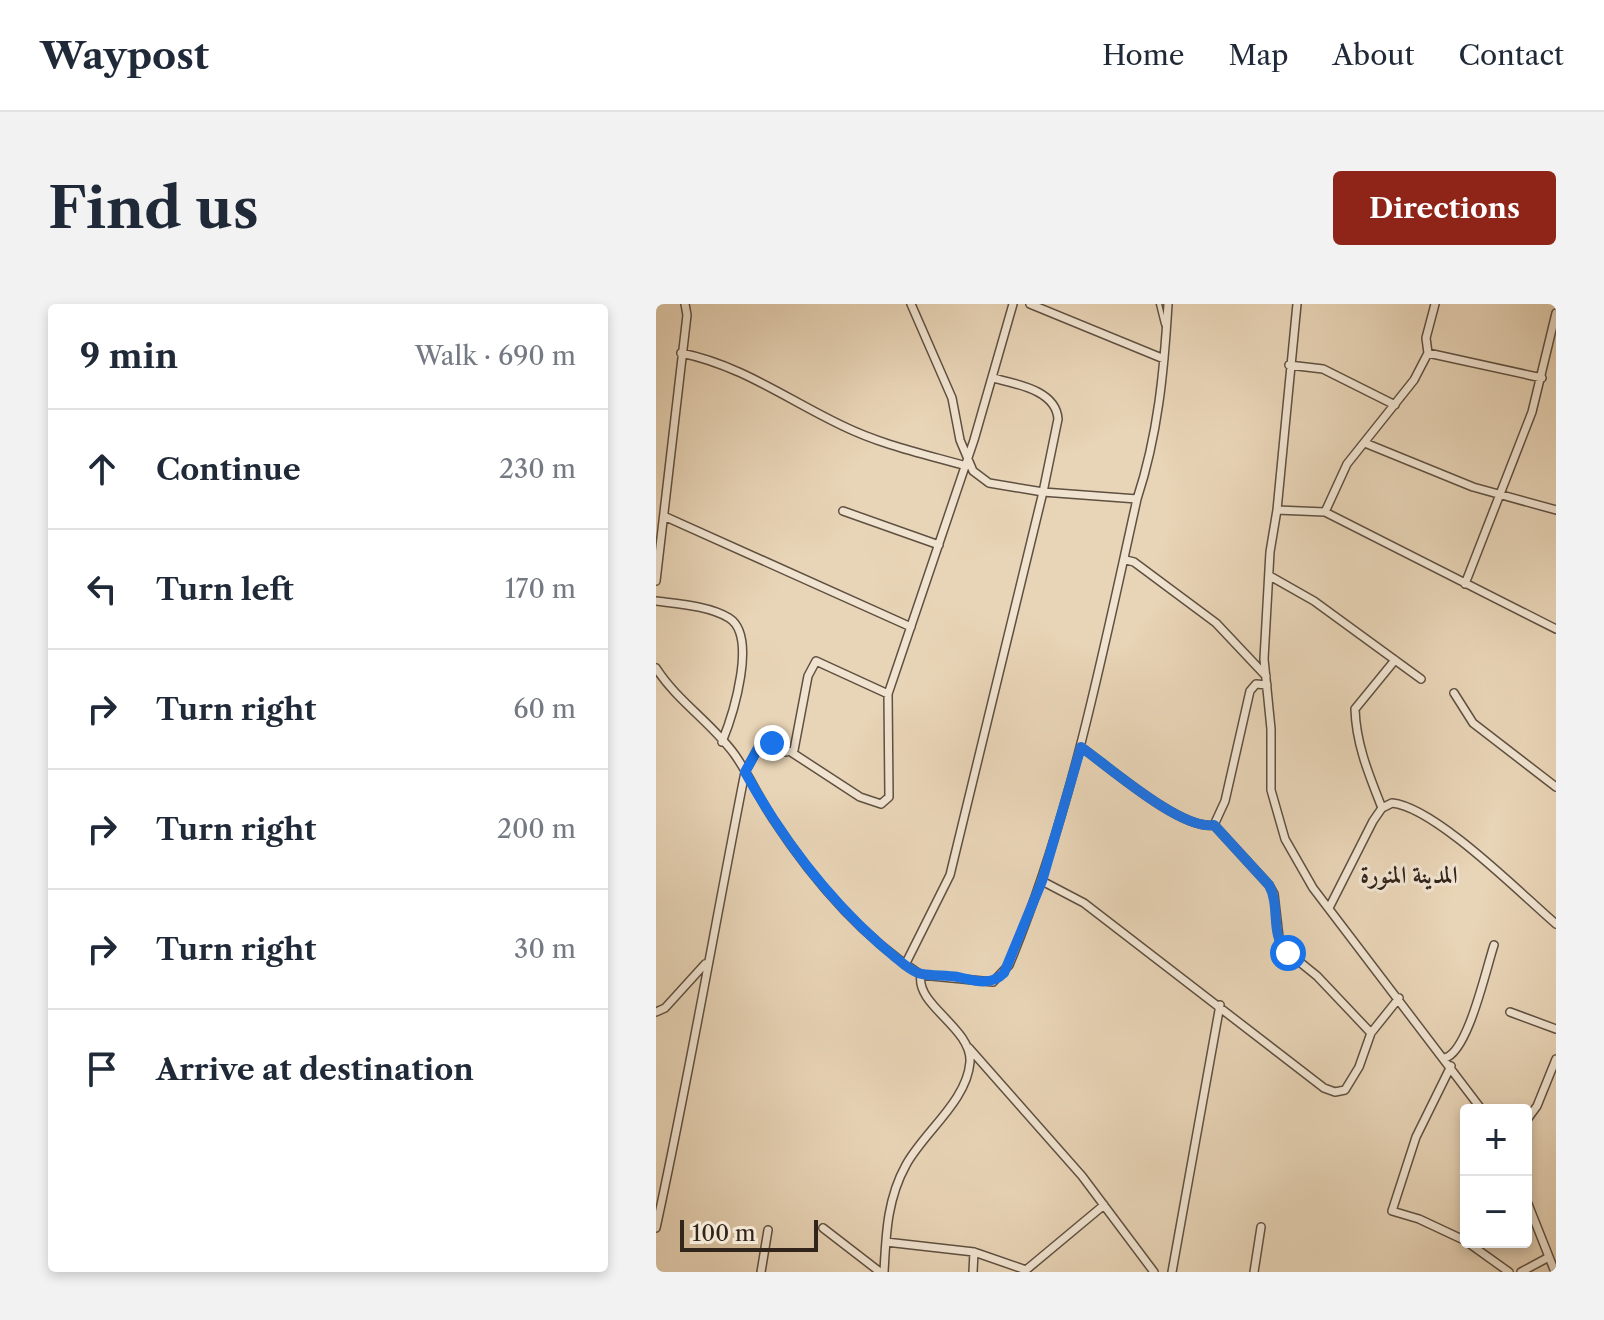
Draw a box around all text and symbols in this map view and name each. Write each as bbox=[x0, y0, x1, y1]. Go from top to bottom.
text: Waypost bbox=[40, 32, 209, 79]
text: Home bbox=[1102, 38, 1184, 72]
text: Map bbox=[1228, 38, 1288, 72]
text: About bbox=[1332, 38, 1414, 72]
text: Contact bbox=[1458, 38, 1564, 72]
button: Directions bbox=[1333, 171, 1556, 245]
text: Find us bbox=[48, 174, 259, 243]
text: 9 min bbox=[80, 335, 178, 377]
text: Walk · 690 m bbox=[415, 340, 576, 372]
icon: ahead bbox=[80, 447, 124, 491]
text: Continue bbox=[156, 451, 301, 488]
text: 230 m bbox=[499, 453, 576, 485]
icon: left bbox=[80, 567, 124, 611]
text: Turn left bbox=[156, 571, 293, 608]
text: 170 m bbox=[505, 573, 576, 605]
icon: right bbox=[80, 687, 124, 731]
text: Turn right bbox=[156, 691, 316, 728]
text: 60 m bbox=[513, 693, 576, 725]
route end bbox=[754, 725, 790, 761]
icon: right bbox=[80, 807, 124, 851]
text: Turn right bbox=[156, 811, 316, 848]
text: 200 m bbox=[497, 813, 576, 845]
district label: المدينة المنورة bbox=[1360, 860, 1458, 890]
icon: right bbox=[80, 927, 124, 971]
text: Turn right bbox=[156, 931, 316, 968]
text: 30 m bbox=[514, 933, 576, 965]
route start bbox=[1270, 935, 1306, 971]
icon: arrive bbox=[80, 1047, 124, 1091]
text: Arrive at destination bbox=[156, 1051, 474, 1088]
map controls bbox=[1460, 1104, 1532, 1248]
button: + bbox=[1460, 1104, 1532, 1176]
button: − bbox=[1460, 1176, 1532, 1248]
scale bar bbox=[680, 1216, 818, 1252]
text: 100 m bbox=[692, 1220, 755, 1247]

